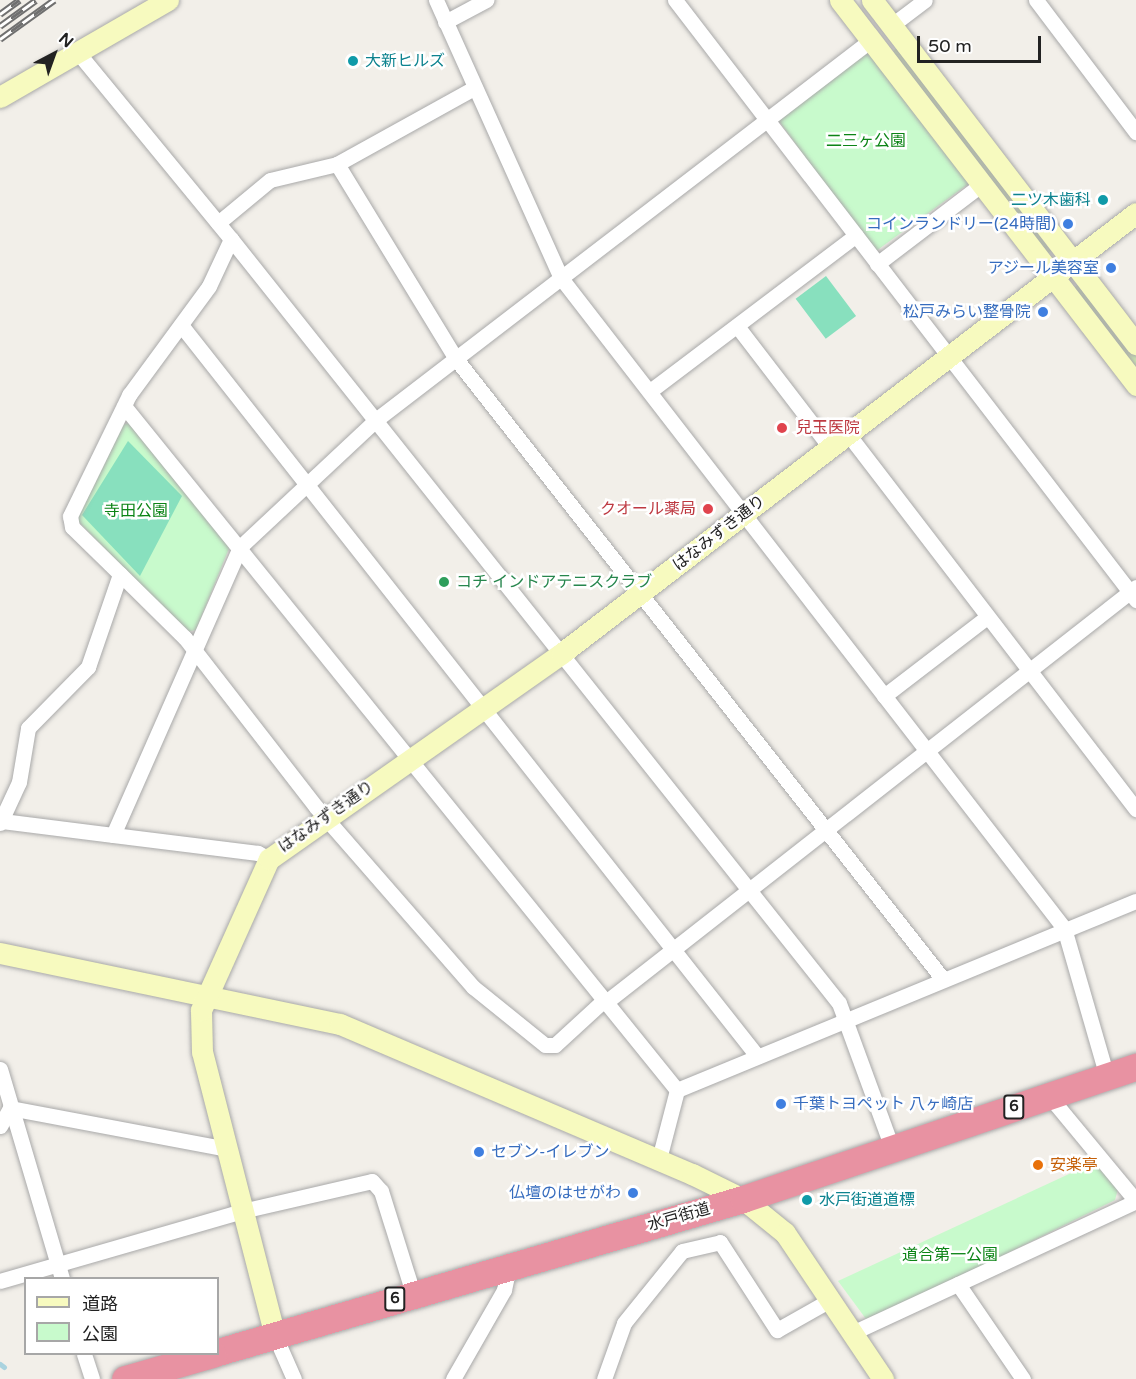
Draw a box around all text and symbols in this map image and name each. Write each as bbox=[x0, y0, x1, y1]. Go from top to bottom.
north arrow bbox=[24, 24, 84, 84]
scale bar bbox=[920, 24, 1044, 62]
text: N bbox=[54, 29, 77, 52]
text: 50 m bbox=[928, 35, 972, 57]
place label: 大新ヒルズ bbox=[365, 51, 445, 71]
marker: 大新ヒルズ bbox=[346, 54, 360, 68]
park label: 二三ヶ公園 bbox=[826, 131, 906, 151]
place label: 二ツ木歯科 bbox=[1011, 190, 1091, 210]
marker: 二ツ木歯科 bbox=[1096, 193, 1110, 207]
place label: コインランドリー(24時間) bbox=[866, 214, 1056, 234]
marker: コインランドリー(24時間) bbox=[1061, 217, 1075, 231]
place label: アジール美容室 bbox=[987, 258, 1099, 278]
marker: アジール美容室 bbox=[1104, 261, 1118, 275]
place label: 松戸みらい整骨院 bbox=[903, 302, 1031, 322]
marker: 松戸みらい整骨院 bbox=[1036, 305, 1050, 319]
place label: 兒玉医院 bbox=[796, 418, 860, 438]
marker: 兒玉医院 bbox=[773, 419, 791, 437]
street label: はなみずき通り bbox=[669, 491, 769, 575]
place label: クオール薬局 bbox=[600, 499, 696, 519]
park label: 寺田公園 bbox=[104, 501, 168, 521]
marker: クオール薬局 bbox=[701, 502, 715, 516]
place label: コチ インドアテニスクラブ bbox=[456, 572, 652, 592]
marker: コチ インドアテニスクラブ bbox=[437, 575, 451, 589]
street label: はなみずき通り bbox=[275, 777, 377, 857]
place label: 千葉トヨペット 八ヶ崎店 bbox=[793, 1094, 973, 1114]
road number: 6 bbox=[1002, 1095, 1026, 1119]
marker: 千葉トヨペット 八ヶ崎店 bbox=[774, 1097, 788, 1111]
place label: セブン-イレブン bbox=[491, 1142, 610, 1162]
marker: セブン-イレブン bbox=[472, 1145, 486, 1159]
place label: 安楽亭 bbox=[1050, 1155, 1098, 1175]
marker: 安楽亭 bbox=[1031, 1158, 1045, 1172]
place label: 仏壇のはせがわ bbox=[509, 1183, 621, 1203]
marker: 仏壇のはせがわ bbox=[626, 1186, 640, 1200]
place label: 水戸街道道標 bbox=[819, 1190, 915, 1210]
marker: 水戸街道道標 bbox=[800, 1193, 814, 1207]
street label: 水戸街道 bbox=[646, 1199, 712, 1235]
park label: 道合第一公園 bbox=[902, 1245, 998, 1265]
legend bbox=[24, 1277, 219, 1355]
road number: 6 bbox=[383, 1287, 407, 1311]
text: 道路 bbox=[82, 1293, 118, 1315]
text: 公園 bbox=[82, 1323, 118, 1345]

